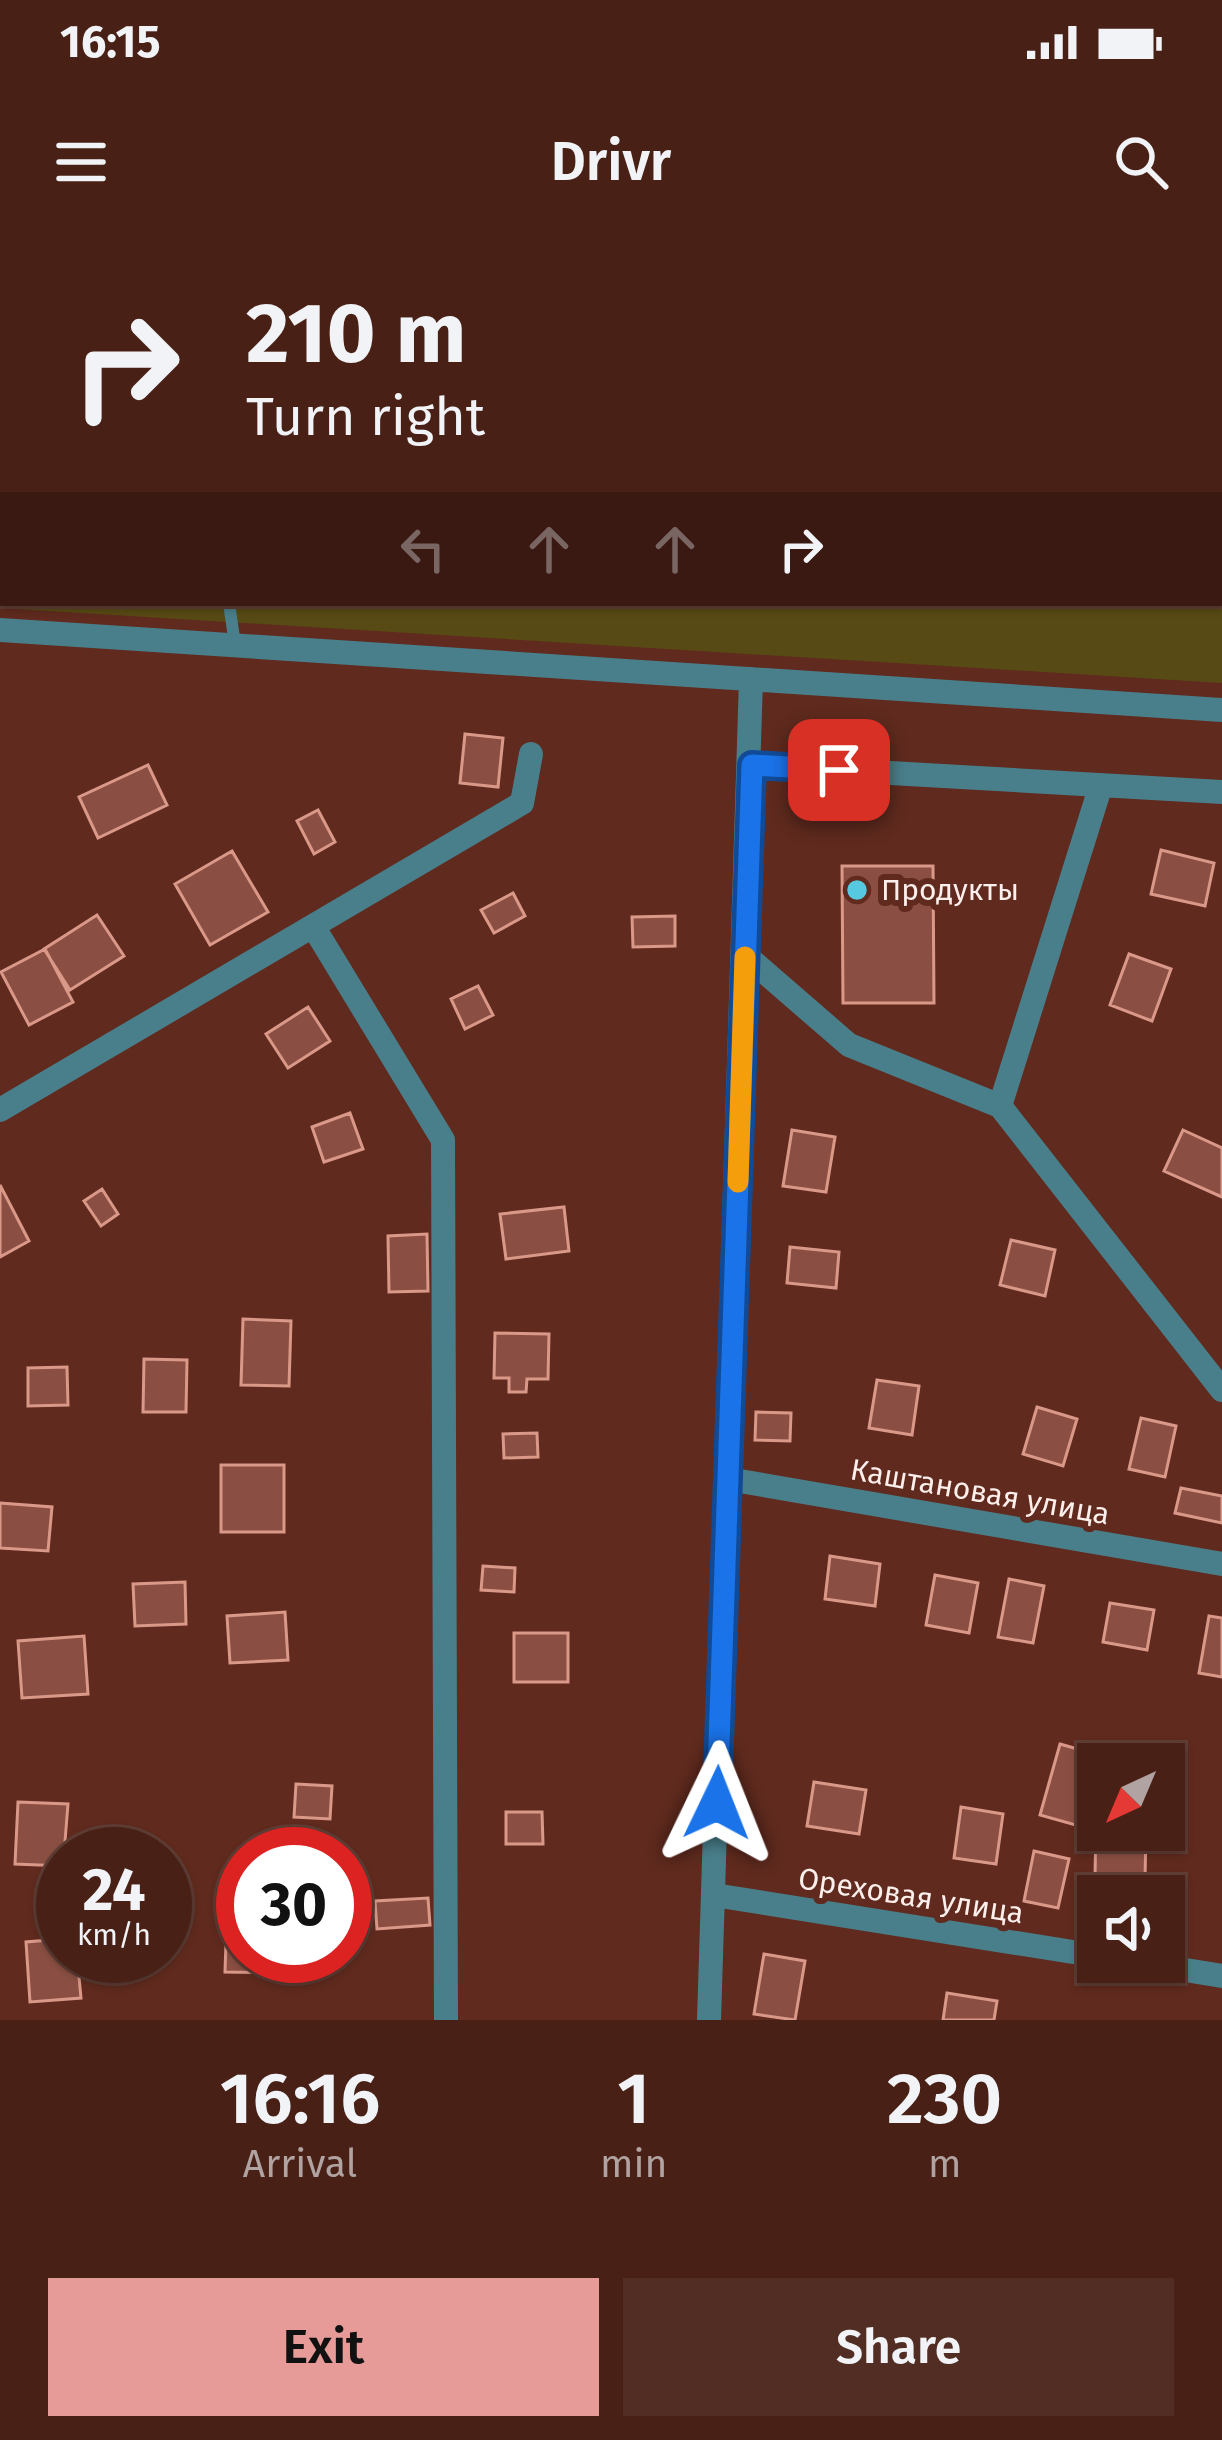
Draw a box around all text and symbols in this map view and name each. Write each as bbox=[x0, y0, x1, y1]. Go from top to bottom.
text: 16:15 bbox=[60, 15, 161, 69]
icon: menu bbox=[48, 129, 114, 195]
icon: search bbox=[1108, 129, 1174, 195]
text: Drivr bbox=[551, 130, 671, 194]
text: 210 m bbox=[246, 283, 467, 384]
icon: right bbox=[48, 288, 204, 444]
text: Turn right bbox=[246, 385, 485, 449]
icon: left bbox=[390, 516, 456, 582]
icon: ahead bbox=[516, 516, 582, 582]
icon: ahead bbox=[642, 516, 708, 582]
icon: right bbox=[768, 516, 834, 582]
pin bbox=[788, 719, 890, 821]
icon: arrive bbox=[806, 737, 872, 803]
place label: Продукты bbox=[881, 872, 1019, 908]
marker: Продукты bbox=[844, 877, 870, 903]
street label: Каштановая улица bbox=[848, 1451, 1112, 1533]
position arrow bbox=[654, 1740, 780, 1866]
north arrow bbox=[1077, 1743, 1185, 1851]
map controls bbox=[1077, 1743, 1185, 1983]
speed limit sign: 30 bbox=[216, 1827, 372, 1983]
text: 24 bbox=[82, 1854, 146, 1926]
street label: Ореховая улица bbox=[796, 1860, 1026, 1932]
button: sound bbox=[1077, 1875, 1185, 1983]
text: km/h bbox=[77, 1917, 151, 1953]
text: 16:16 bbox=[220, 2056, 380, 2142]
text: 1 bbox=[617, 2056, 650, 2142]
text: 230 bbox=[887, 2056, 1002, 2142]
text: Arrival bbox=[243, 2141, 357, 2187]
text: min bbox=[600, 2141, 667, 2187]
text: m bbox=[928, 2141, 961, 2187]
button: Exit bbox=[48, 2278, 599, 2416]
button: Share bbox=[623, 2278, 1174, 2416]

